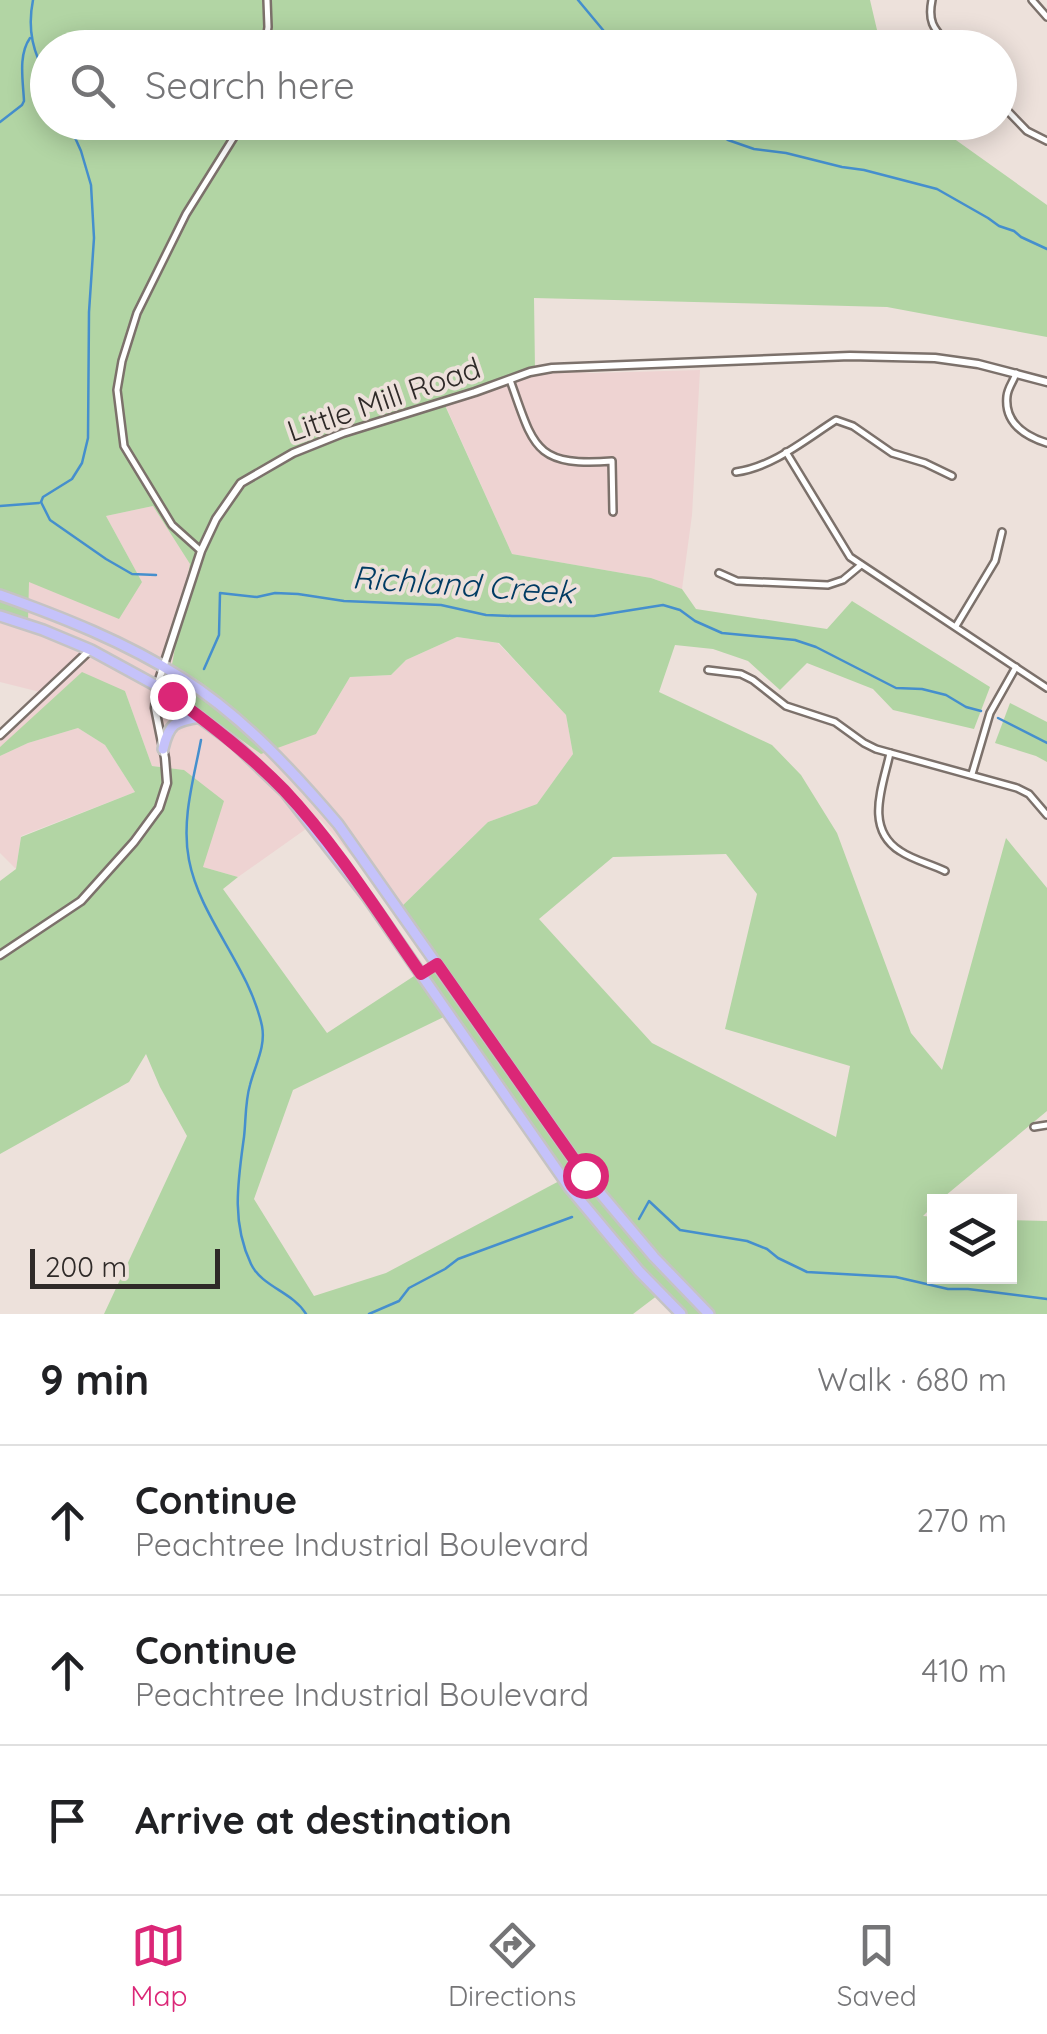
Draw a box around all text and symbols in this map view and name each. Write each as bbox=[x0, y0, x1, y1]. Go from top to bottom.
search box bbox=[30, 30, 1017, 140]
icon: search bbox=[65, 58, 120, 113]
text: Search here bbox=[145, 61, 355, 109]
street label: Little Mill Road bbox=[282, 348, 485, 450]
water label: Richland Creek bbox=[351, 556, 578, 612]
route end bbox=[150, 674, 196, 720]
route start bbox=[563, 1153, 609, 1199]
map controls bbox=[927, 1194, 1017, 1284]
button: layers bbox=[927, 1194, 1017, 1284]
scale bar bbox=[30, 1244, 220, 1288]
text: 200 m bbox=[45, 1249, 127, 1284]
text: 9 min bbox=[40, 1353, 149, 1406]
text: Walk · 680 m bbox=[817, 1359, 1007, 1399]
text: Continue bbox=[135, 1476, 297, 1524]
icon: ahead bbox=[40, 1493, 95, 1548]
text: 270 m bbox=[916, 1500, 1007, 1540]
text: Peachtree Industrial Boulevard bbox=[135, 1524, 589, 1564]
text: Continue bbox=[135, 1626, 297, 1674]
icon: ahead bbox=[40, 1643, 95, 1698]
text: 410 m bbox=[922, 1650, 1007, 1690]
text: Peachtree Industrial Boulevard bbox=[135, 1674, 589, 1714]
icon: arrive bbox=[40, 1793, 95, 1848]
text: Arrive at destination bbox=[135, 1796, 512, 1844]
tab: Map bbox=[130, 1918, 187, 2013]
tab: Directions bbox=[448, 1918, 576, 2013]
tab: Saved bbox=[837, 1918, 917, 2013]

